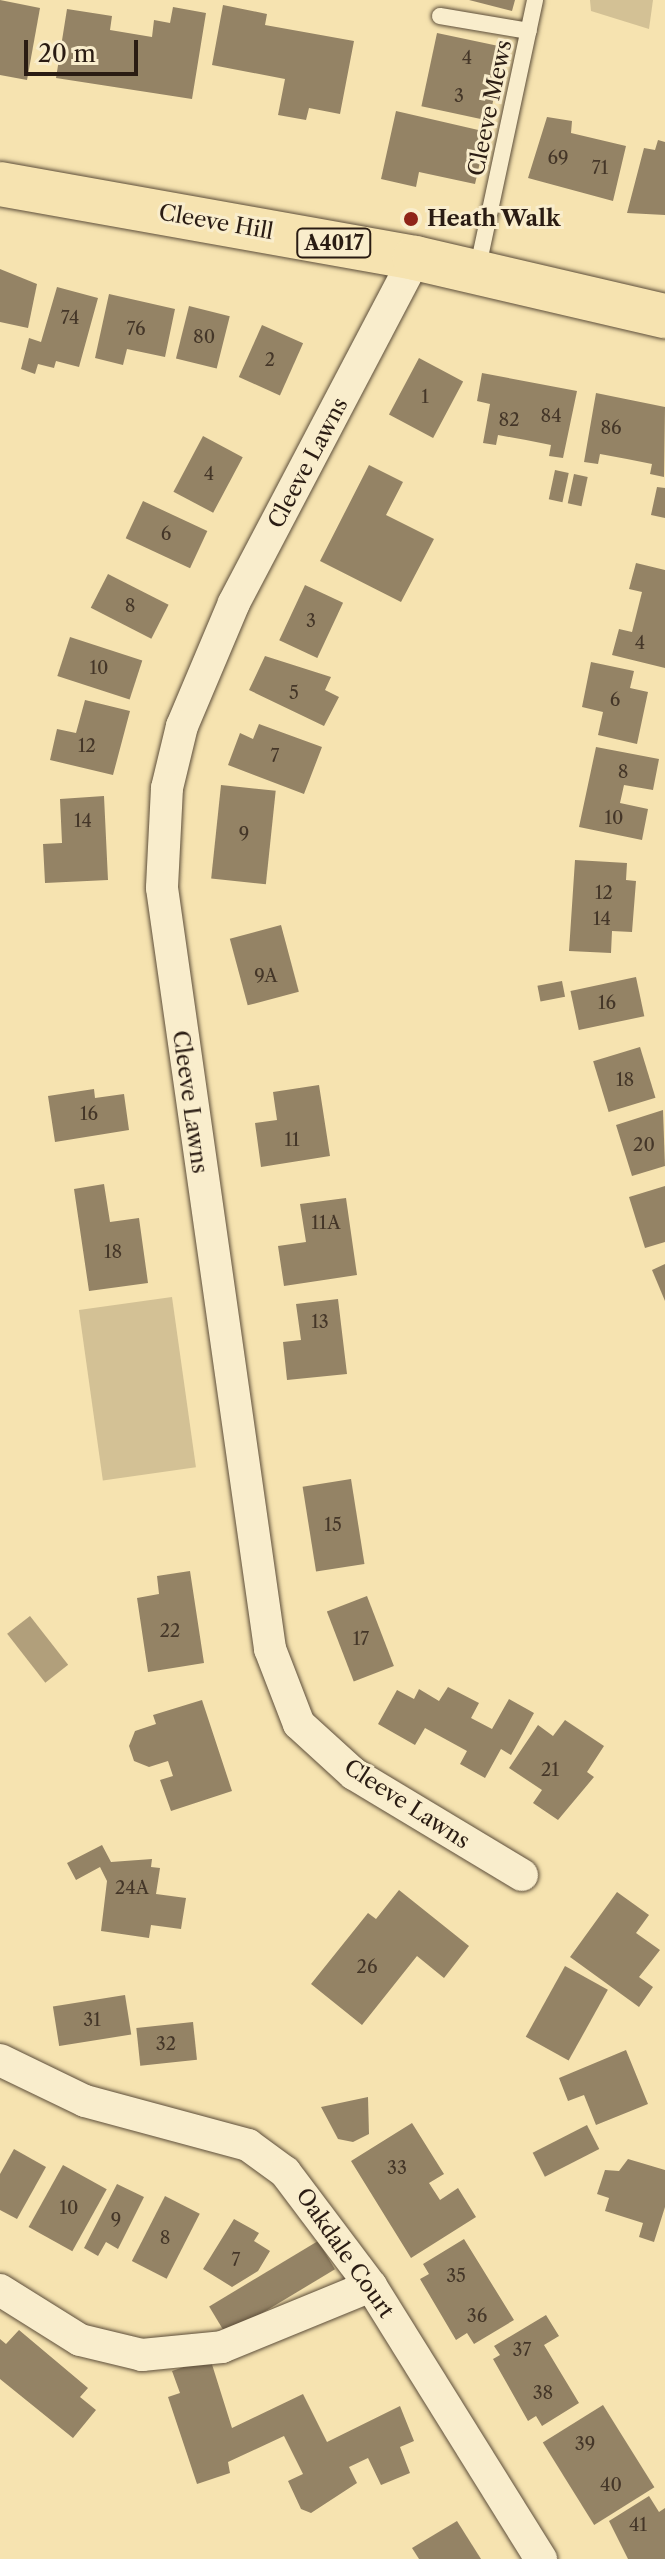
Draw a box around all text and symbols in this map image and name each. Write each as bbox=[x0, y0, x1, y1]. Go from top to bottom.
scale bar bbox=[28, 24, 142, 74]
street label: Cleeve Mews bbox=[463, 38, 517, 178]
text: 20 m bbox=[38, 39, 96, 68]
house number: 4 bbox=[462, 47, 472, 69]
house number: 3 bbox=[454, 85, 464, 107]
house number: 69 bbox=[547, 147, 569, 169]
house number: 71 bbox=[592, 157, 608, 179]
street label: Cleeve Hill bbox=[157, 199, 275, 245]
place label: Heath Walk bbox=[427, 206, 561, 232]
marker: Heath Walk bbox=[402, 210, 420, 228]
road number: A4017 bbox=[296, 227, 372, 259]
house number: 74 bbox=[61, 307, 79, 329]
house number: 76 bbox=[126, 318, 146, 340]
house number: 80 bbox=[193, 326, 215, 348]
house number: 2 bbox=[265, 349, 275, 371]
house number: 1 bbox=[421, 386, 429, 408]
street label: Cleeve Lawns bbox=[263, 393, 353, 533]
house number: 84 bbox=[540, 405, 562, 427]
house number: 82 bbox=[498, 409, 520, 431]
house number: 86 bbox=[600, 417, 622, 439]
house number: 4 bbox=[204, 463, 214, 485]
house number: 6 bbox=[161, 523, 171, 545]
house number: 8 bbox=[125, 595, 135, 617]
house number: 3 bbox=[306, 610, 316, 632]
house number: 4 bbox=[635, 632, 645, 654]
house number: 10 bbox=[90, 657, 108, 679]
house number: 5 bbox=[289, 682, 299, 704]
house number: 6 bbox=[610, 689, 620, 711]
house number: 12 bbox=[78, 735, 96, 757]
house number: 7 bbox=[271, 745, 279, 767]
house number: 8 bbox=[618, 761, 628, 783]
house number: 10 bbox=[605, 807, 623, 829]
house number: 14 bbox=[74, 810, 92, 832]
house number: 9 bbox=[239, 823, 249, 845]
house number: 12 bbox=[595, 882, 613, 904]
house number: 14 bbox=[593, 908, 611, 930]
house number: 9A bbox=[254, 965, 278, 987]
house number: 16 bbox=[598, 992, 616, 1014]
street label: Cleeve Lawns bbox=[167, 1029, 213, 1175]
house number: 18 bbox=[616, 1069, 634, 1091]
house number: 16 bbox=[80, 1103, 98, 1125]
house number: 11 bbox=[284, 1129, 300, 1151]
house number: 20 bbox=[633, 1134, 655, 1156]
house number: 11A bbox=[311, 1212, 341, 1234]
house number: 18 bbox=[104, 1241, 122, 1263]
house number: 13 bbox=[311, 1311, 329, 1333]
house number: 15 bbox=[324, 1514, 342, 1536]
house number: 22 bbox=[160, 1620, 180, 1642]
house number: 17 bbox=[353, 1628, 369, 1650]
street label: Cleeve Lawns bbox=[339, 1754, 475, 1854]
house number: 21 bbox=[541, 1759, 559, 1781]
house number: 24A bbox=[115, 1877, 149, 1899]
house number: 26 bbox=[357, 1956, 377, 1978]
house number: 31 bbox=[83, 2009, 101, 2031]
house number: 32 bbox=[156, 2033, 176, 2055]
house number: 33 bbox=[387, 2157, 407, 2179]
street label: Oakdale Court bbox=[290, 2183, 400, 2323]
house number: 10 bbox=[60, 2197, 78, 2219]
house number: 9 bbox=[111, 2209, 121, 2231]
house number: 8 bbox=[160, 2227, 170, 2249]
house number: 7 bbox=[232, 2249, 240, 2271]
house number: 35 bbox=[446, 2265, 466, 2287]
house number: 36 bbox=[467, 2305, 487, 2327]
house number: 37 bbox=[513, 2339, 531, 2361]
house number: 38 bbox=[533, 2382, 553, 2404]
house number: 39 bbox=[575, 2433, 595, 2455]
house number: 40 bbox=[600, 2474, 622, 2496]
house number: 41 bbox=[629, 2514, 647, 2536]

